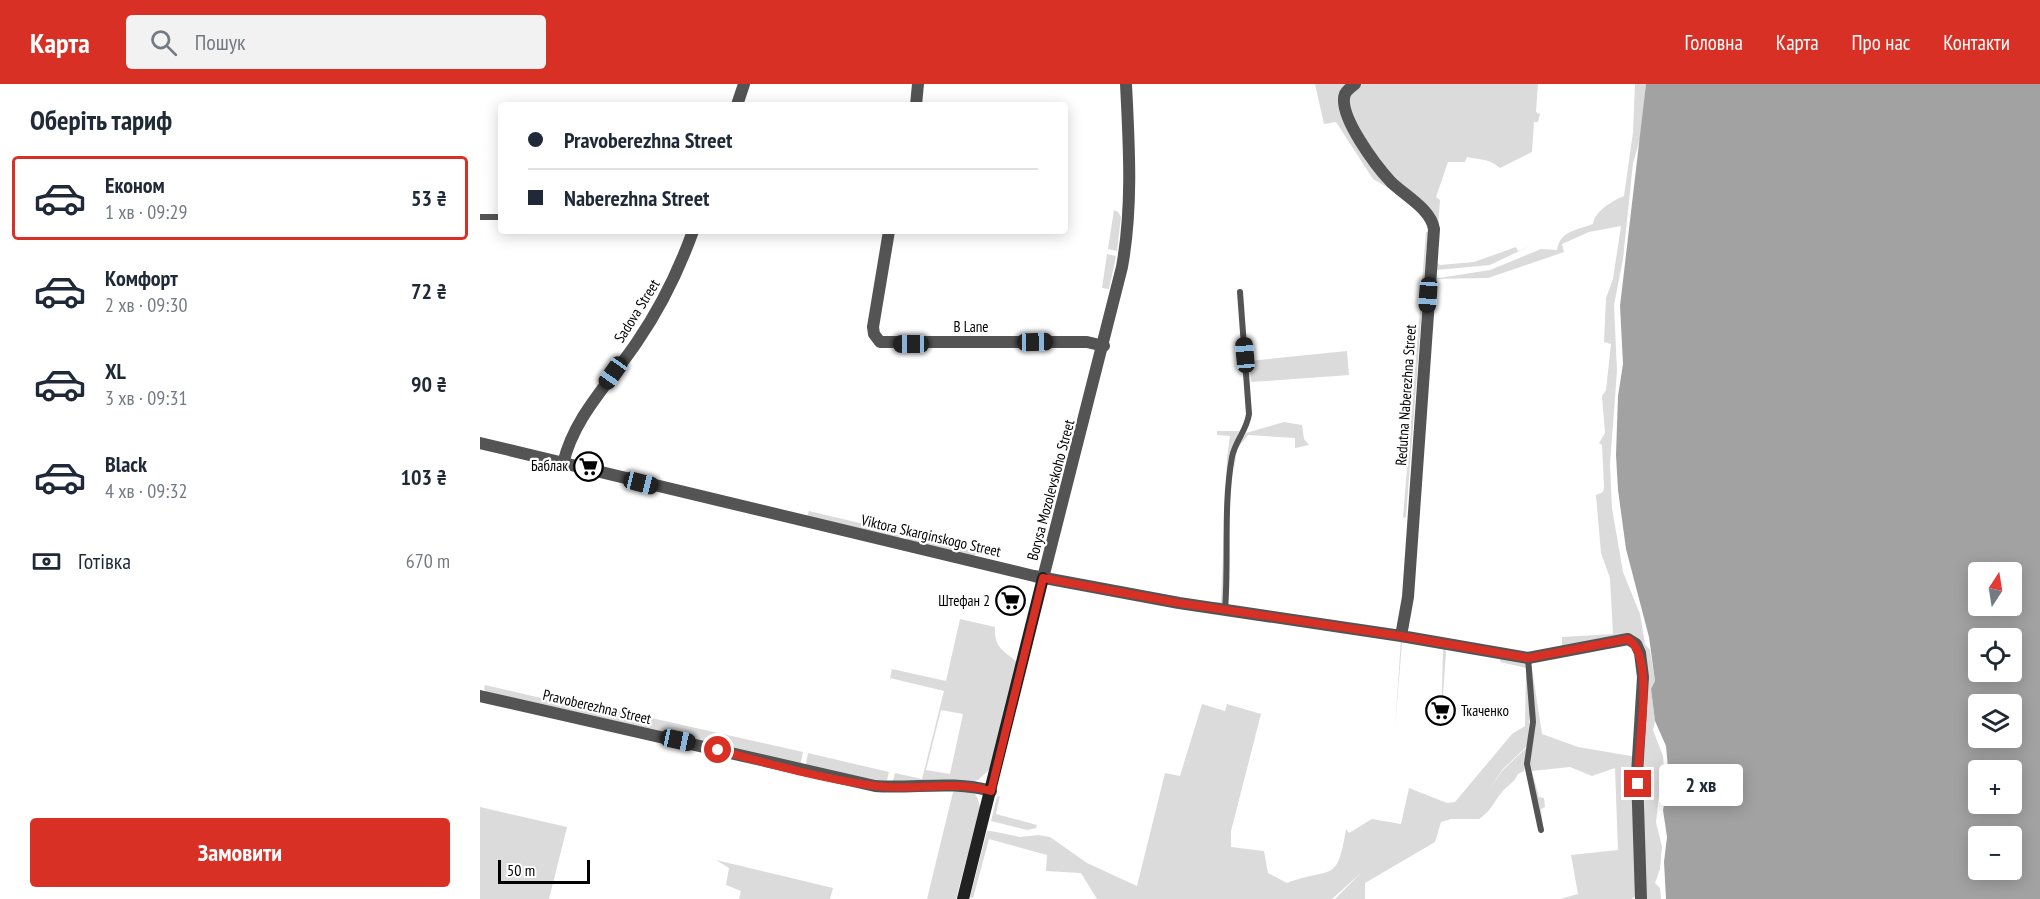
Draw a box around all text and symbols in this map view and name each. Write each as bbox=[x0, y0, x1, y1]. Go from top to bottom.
search box bbox=[126, 15, 546, 69]
text: Карта bbox=[30, 24, 90, 61]
icon: search bbox=[147, 26, 180, 59]
text: Пошук bbox=[195, 28, 246, 56]
text: Головна bbox=[1685, 29, 1743, 56]
text: Карта bbox=[1776, 29, 1819, 56]
text: Про нас bbox=[1852, 29, 1910, 56]
text: Контакти bbox=[1943, 29, 2010, 56]
text: Оберіть тариф bbox=[30, 103, 172, 137]
text: Pravoberezhna Street bbox=[564, 126, 732, 154]
icon: car bbox=[33, 171, 87, 225]
text: Економ bbox=[105, 171, 165, 199]
text: 53 ₴ bbox=[411, 184, 447, 212]
text: Naberezhna Street bbox=[564, 184, 709, 212]
text: 1 хв · 09:29 bbox=[105, 199, 187, 225]
icon: car bbox=[33, 264, 87, 318]
text: Комфорт bbox=[105, 264, 178, 292]
street label: Sadova Street bbox=[610, 275, 664, 346]
car bbox=[1418, 276, 1438, 314]
text: 72 ₴ bbox=[411, 277, 447, 305]
text: 2 хв · 09:30 bbox=[105, 292, 187, 318]
street label: B Lane bbox=[953, 317, 989, 336]
street label: Redutna Naberezhna Street bbox=[1391, 324, 1420, 466]
car bbox=[1017, 333, 1053, 351]
car bbox=[893, 335, 929, 353]
car bbox=[1234, 336, 1256, 374]
car bbox=[595, 353, 631, 393]
icon: car bbox=[33, 357, 87, 411]
text: XL bbox=[105, 357, 126, 385]
text: 90 ₴ bbox=[411, 370, 447, 398]
text: 3 хв · 09:31 bbox=[105, 385, 187, 411]
street label: Borysa Mozolevskoho Street bbox=[1023, 417, 1078, 562]
icon: car bbox=[33, 450, 87, 504]
text: Black bbox=[105, 450, 147, 478]
supermarket icon: Баблак bbox=[573, 450, 605, 482]
place label: Баблак bbox=[531, 456, 568, 475]
text: 103 ₴ bbox=[400, 463, 447, 491]
car bbox=[621, 470, 661, 496]
text: 4 хв · 09:32 bbox=[105, 478, 187, 504]
street label: Viktora Skarginskogo Street bbox=[858, 510, 1003, 561]
icon: cash bbox=[30, 545, 63, 578]
text: Готівка bbox=[78, 547, 131, 575]
text: 670 m bbox=[406, 548, 450, 574]
north arrow bbox=[1968, 562, 2022, 616]
map controls bbox=[1968, 562, 2022, 880]
supermarket icon: Штефан 2 bbox=[995, 585, 1027, 617]
place label: Штефан 2 bbox=[938, 591, 990, 610]
button: locate bbox=[1968, 628, 2022, 682]
street label: Pravoberezhna Street bbox=[541, 685, 653, 728]
button: layers bbox=[1968, 694, 2022, 748]
supermarket icon: Ткаченко bbox=[1424, 695, 1456, 727]
place label: Ткаченко bbox=[1461, 701, 1509, 720]
car bbox=[659, 727, 697, 753]
route start bbox=[704, 736, 731, 763]
button: + bbox=[1968, 760, 2022, 814]
callout: 2 хв bbox=[1659, 763, 1743, 805]
route end bbox=[1624, 770, 1651, 797]
text: 2 хв bbox=[1686, 772, 1716, 798]
button: Замовити bbox=[30, 818, 450, 887]
button: − bbox=[1968, 826, 2022, 880]
scale bar bbox=[498, 857, 590, 884]
text: 50 m bbox=[507, 860, 535, 880]

